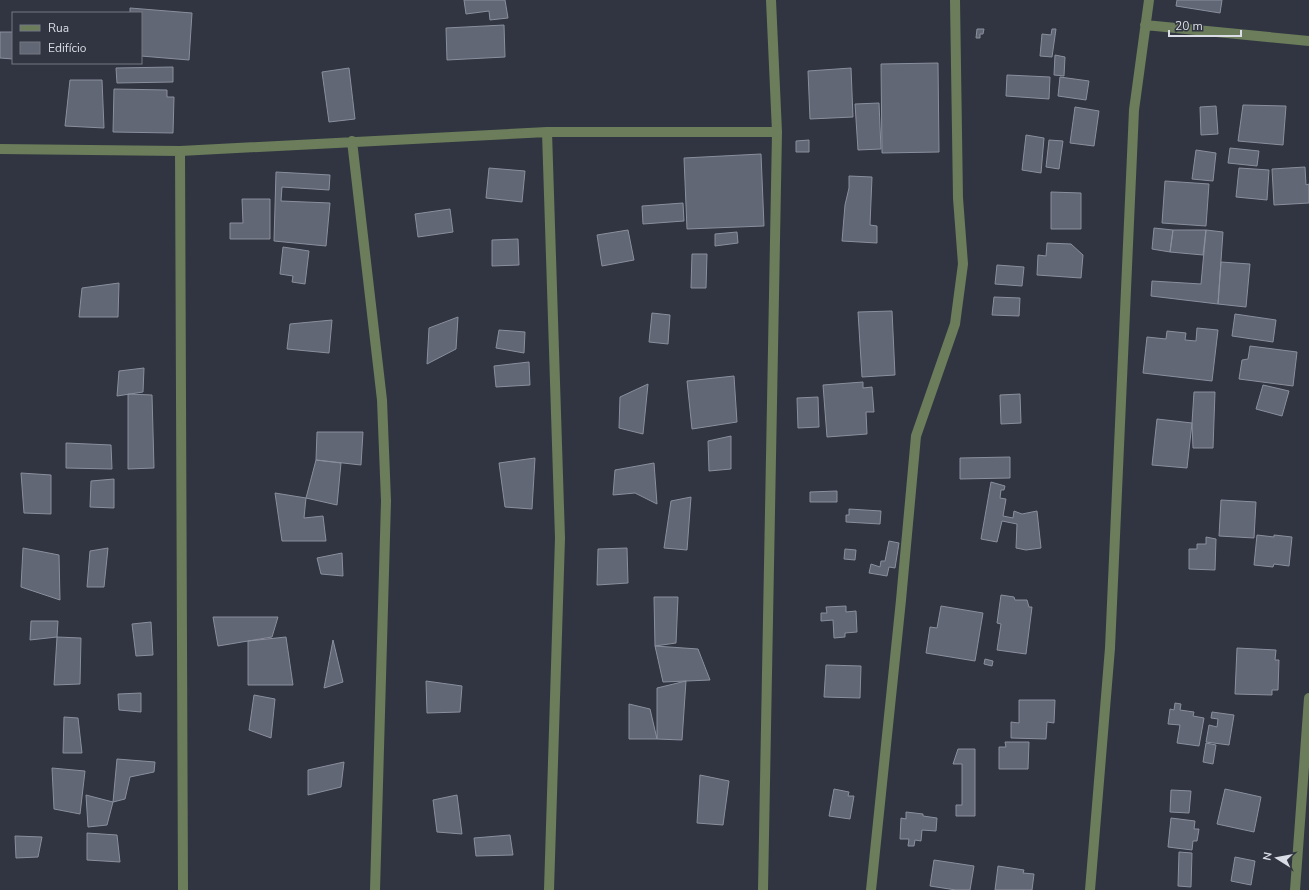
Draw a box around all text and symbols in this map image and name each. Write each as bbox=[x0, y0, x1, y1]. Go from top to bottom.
legend bbox=[12, 12, 142, 64]
scale bar bbox=[1169, 12, 1241, 38]
text: 20 m bbox=[1175, 18, 1203, 34]
text: Rua bbox=[48, 20, 69, 36]
text: Edifício bbox=[48, 40, 87, 56]
north arrow bbox=[1257, 838, 1297, 878]
text: N bbox=[1260, 851, 1276, 862]

